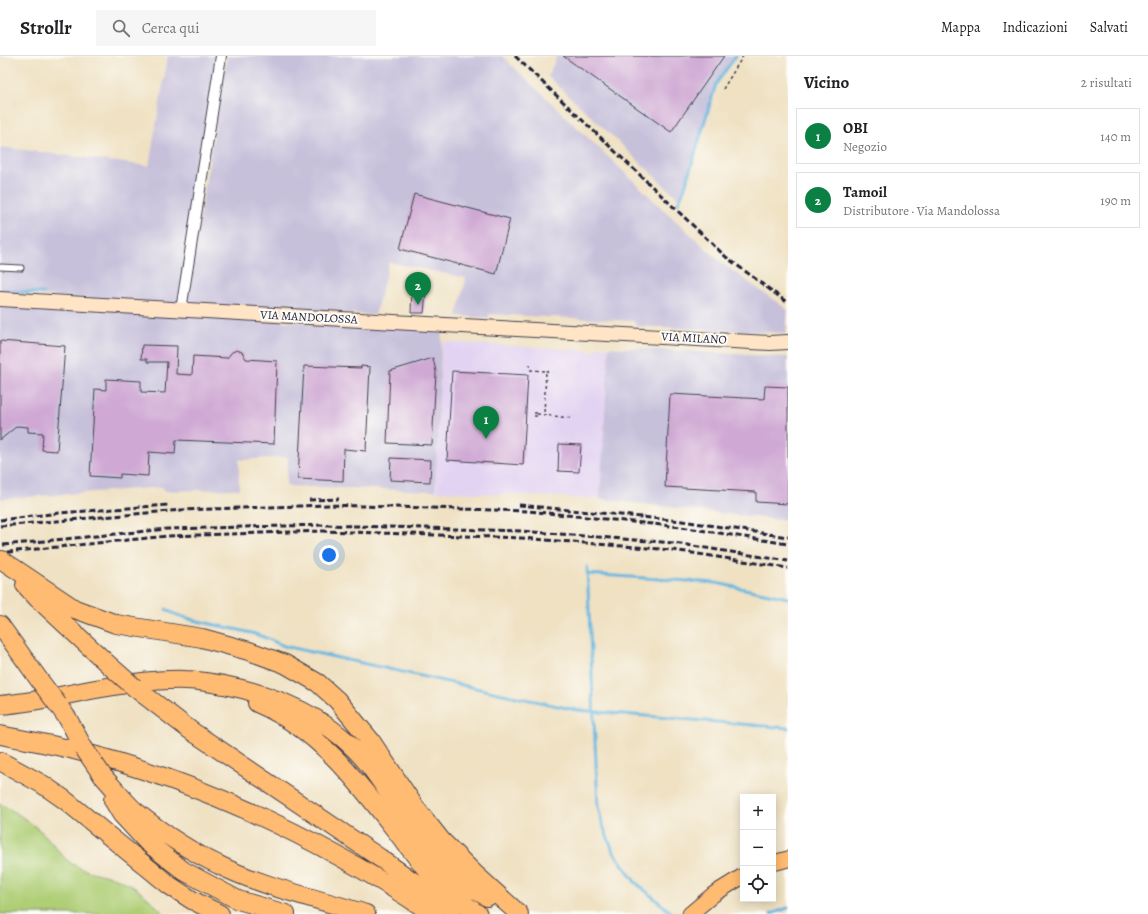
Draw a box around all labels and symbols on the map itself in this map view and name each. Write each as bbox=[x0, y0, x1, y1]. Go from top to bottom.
pin: 2 bbox=[405, 272, 431, 305]
street label: VIA MANDOLOSSA bbox=[259, 306, 359, 328]
street label: VIA MILANO bbox=[660, 328, 727, 348]
pin: 1 bbox=[473, 406, 499, 439]
your location bbox=[319, 545, 339, 565]

